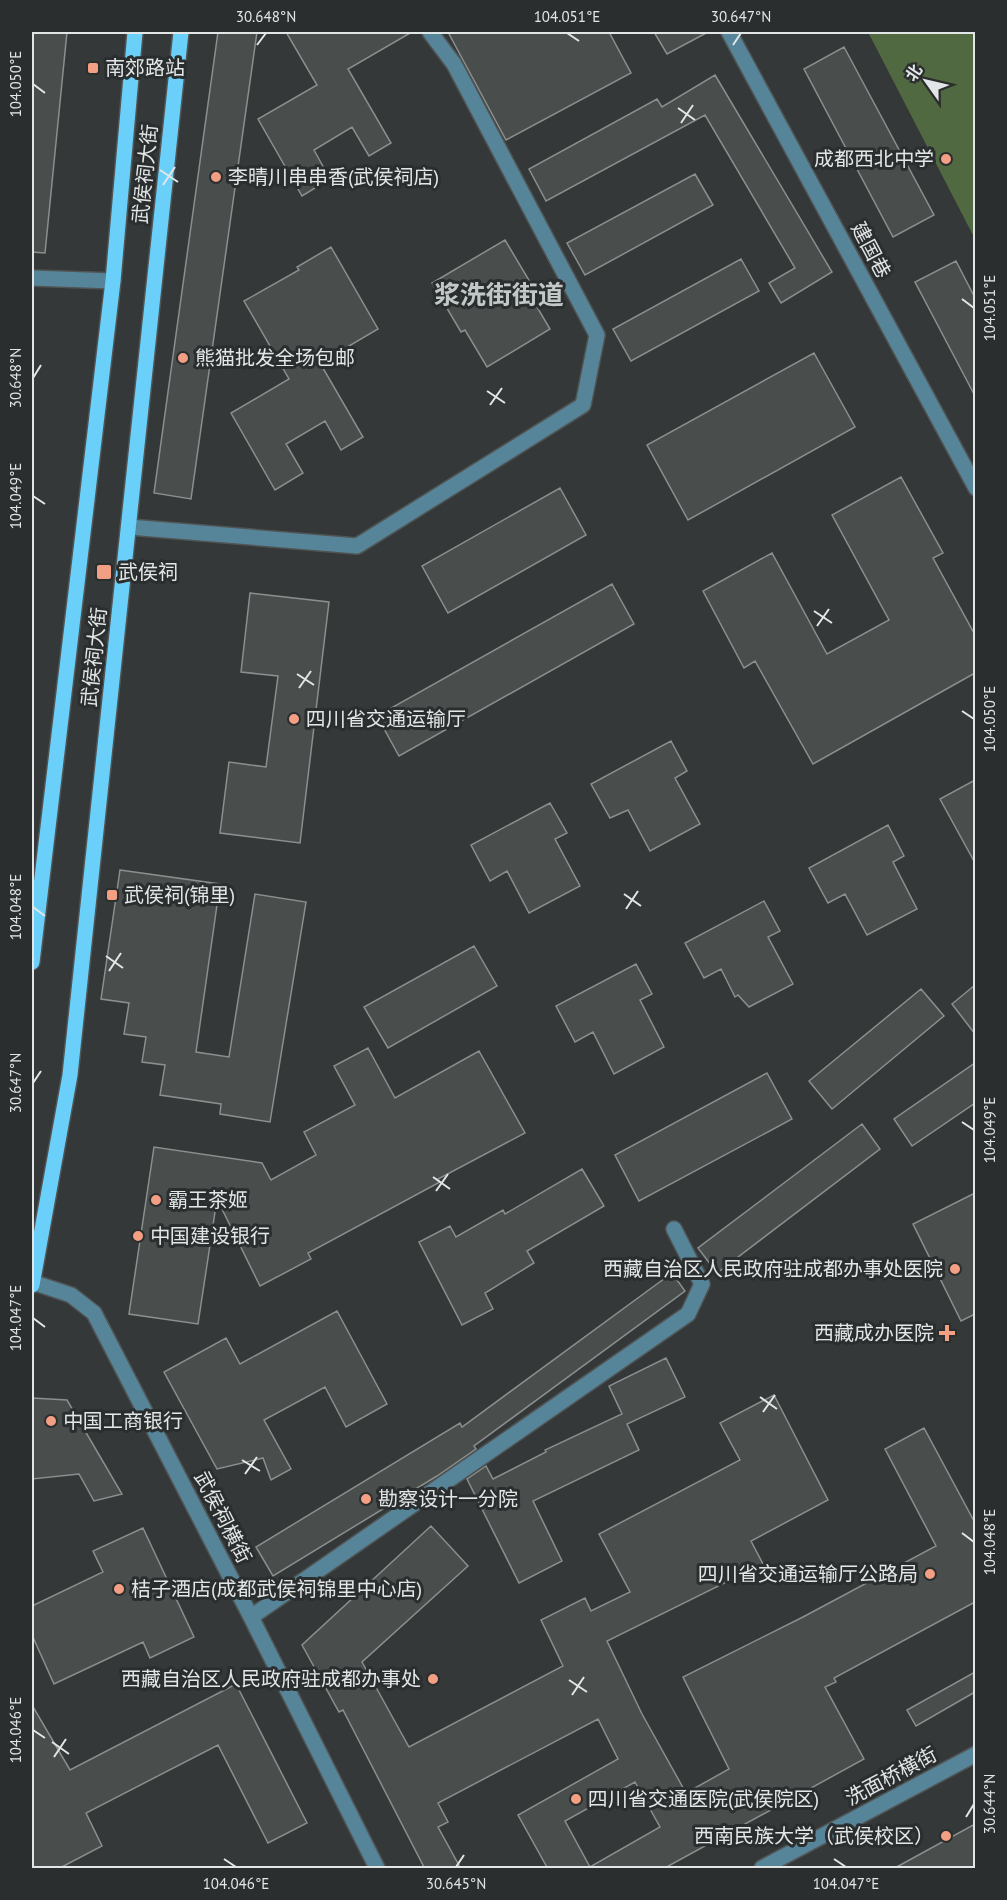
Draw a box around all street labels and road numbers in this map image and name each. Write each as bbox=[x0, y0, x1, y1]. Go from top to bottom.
street label: 武侯祠大街 bbox=[127, 123, 163, 225]
street label: 建国巷 bbox=[845, 217, 897, 283]
street label: 武侯祠大街 bbox=[76, 606, 112, 708]
street label: 武侯祠横街 bbox=[189, 1467, 257, 1567]
street label: 洗面桥横街 bbox=[841, 1741, 941, 1811]

